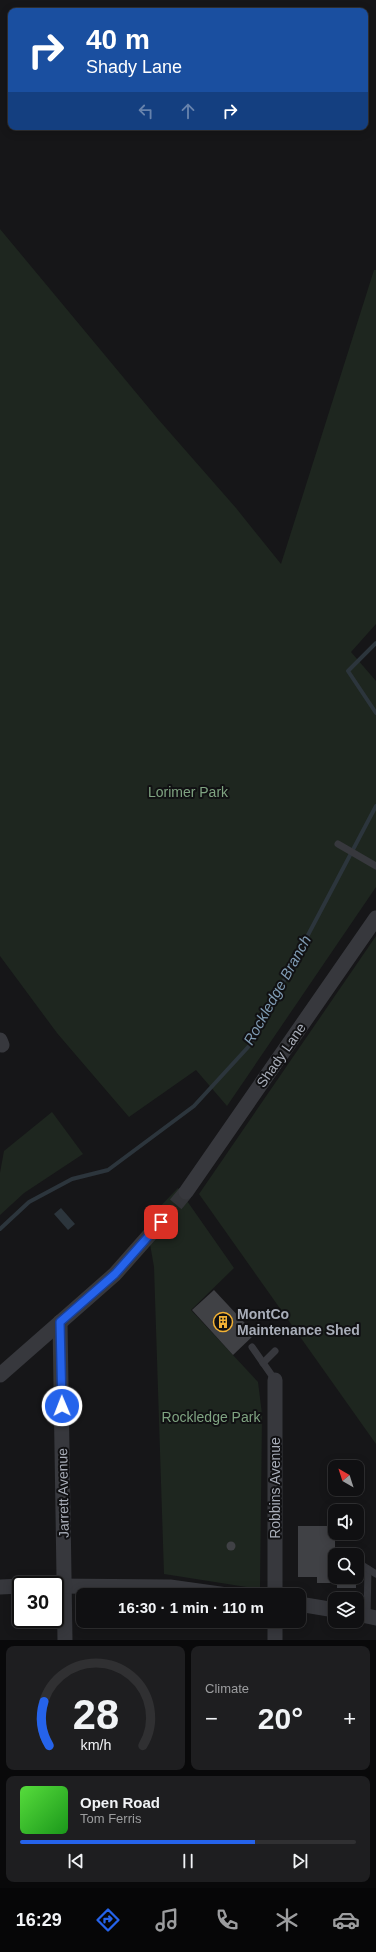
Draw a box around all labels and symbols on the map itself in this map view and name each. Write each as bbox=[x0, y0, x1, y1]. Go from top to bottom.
park label: Lorimer Park bbox=[148, 784, 229, 800]
water label: Rockledge Branch bbox=[240, 932, 314, 1048]
street label: Shady Lane bbox=[253, 1020, 309, 1090]
pin bbox=[144, 1205, 178, 1239]
place label: MontCo Maintenance Shed bbox=[237, 1306, 360, 1338]
building icon: MontCo Maintenance Shed bbox=[212, 1311, 234, 1333]
position arrow bbox=[41, 1385, 83, 1427]
park label: Rockledge Park bbox=[162, 1409, 261, 1425]
street label: Robbins Avenue bbox=[267, 1437, 283, 1539]
street label: Jarrett Avenue bbox=[54, 1448, 72, 1538]
north arrow bbox=[328, 1460, 364, 1496]
speed limit sign: 30 bbox=[12, 1576, 64, 1628]

